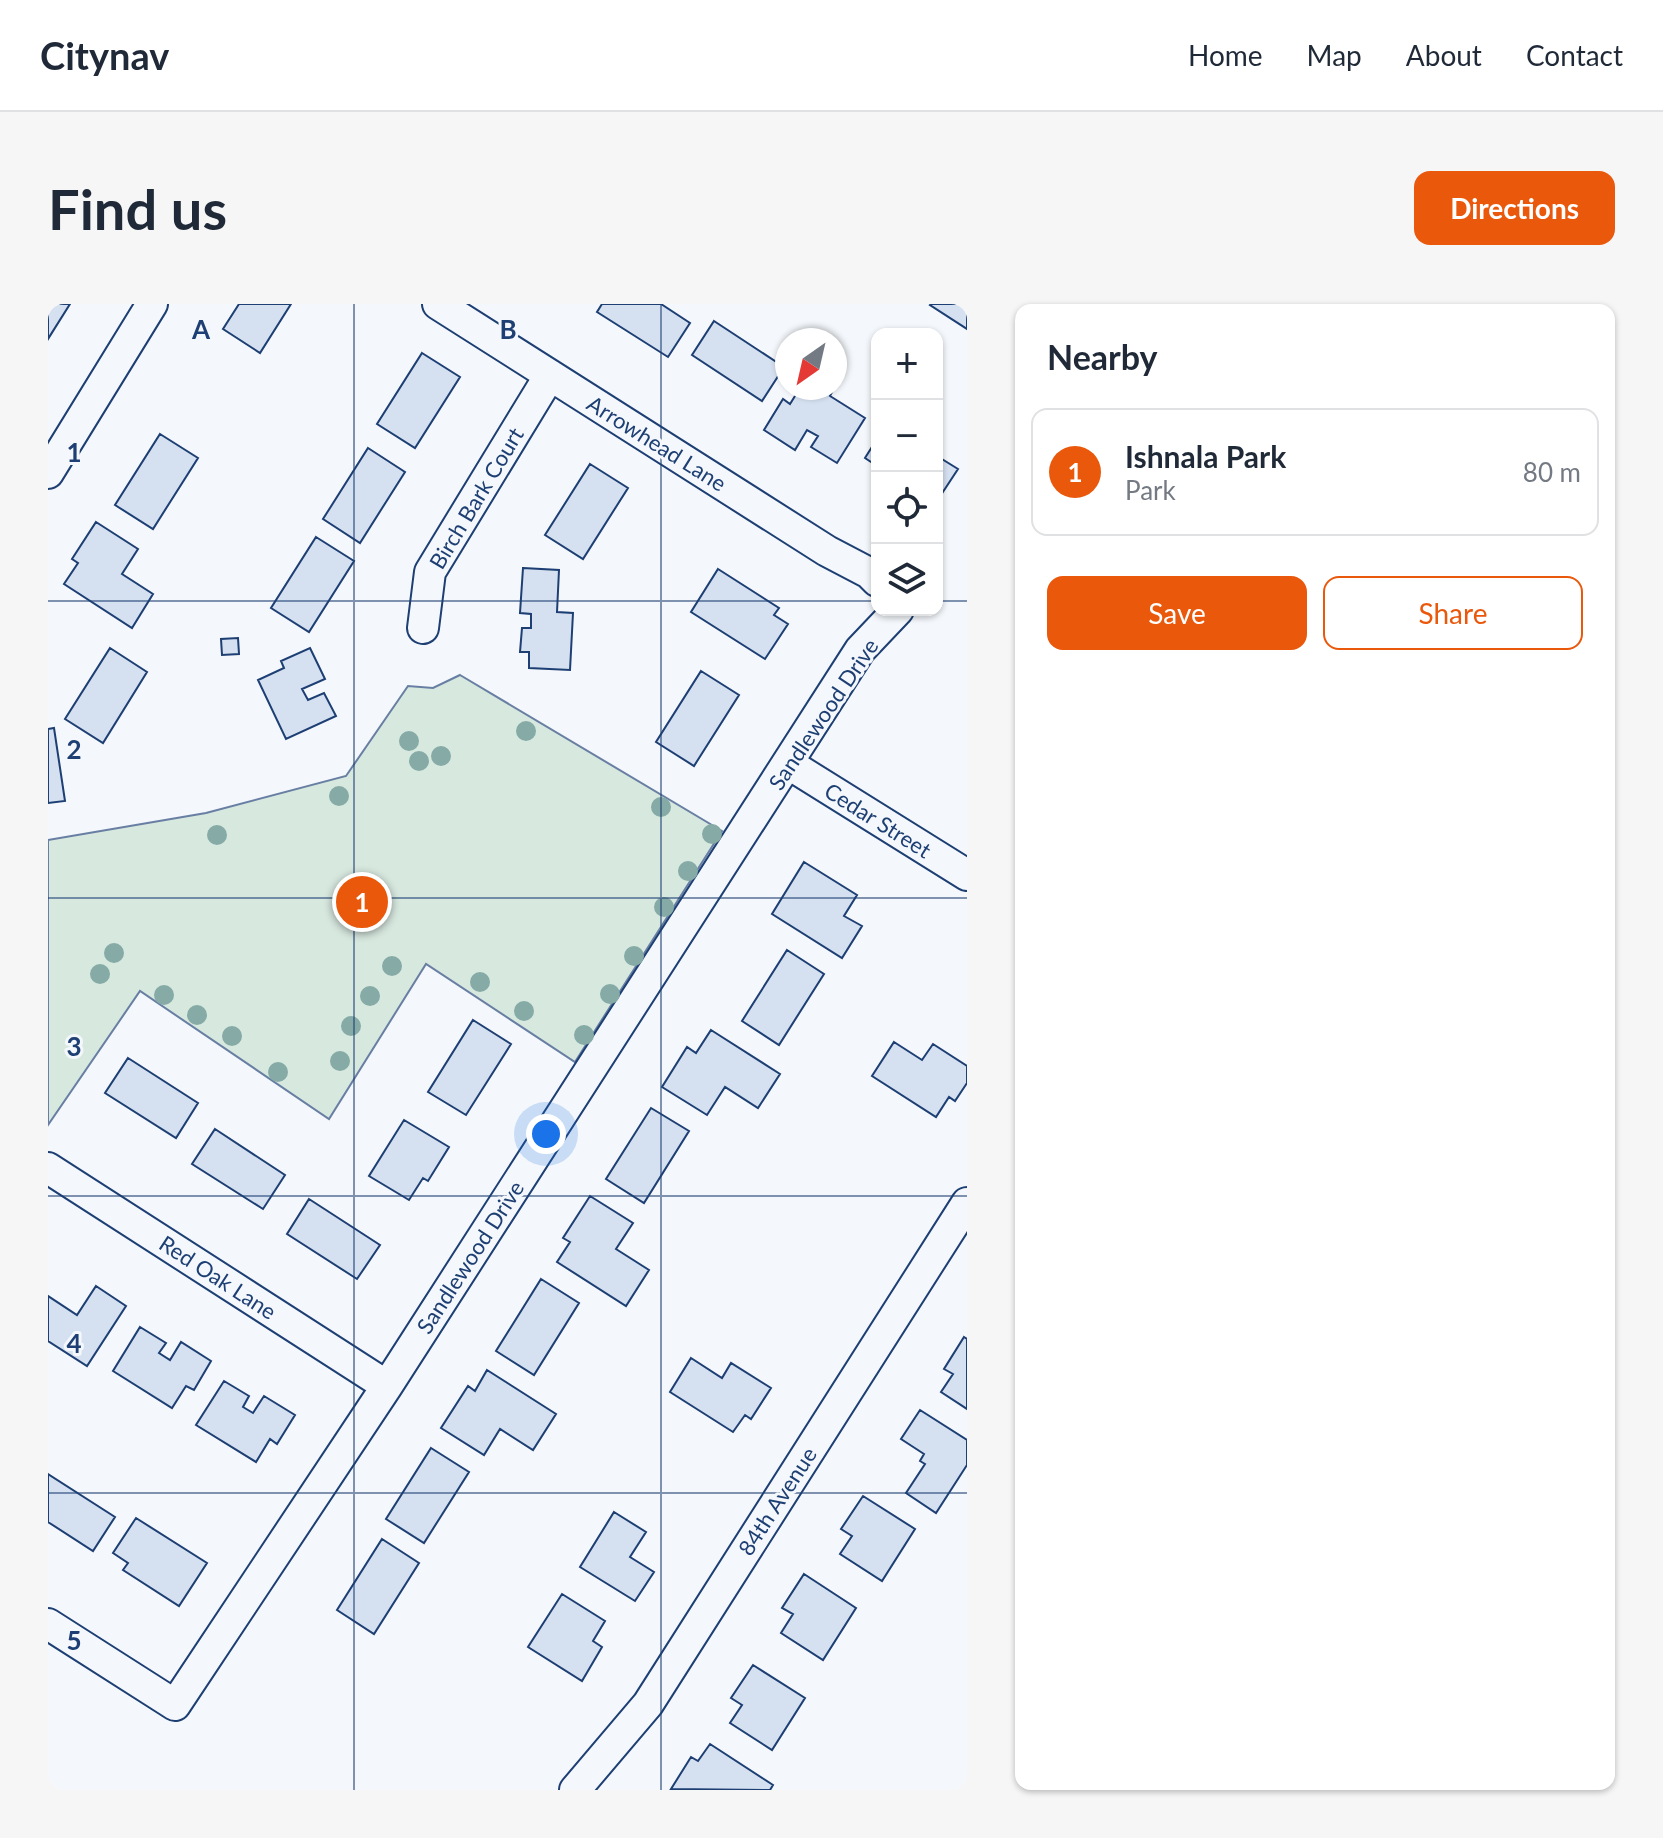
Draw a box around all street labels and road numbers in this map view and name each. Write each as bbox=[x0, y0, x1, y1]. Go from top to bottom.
street label: Arrowhead Lane bbox=[582, 389, 732, 497]
street label: Birch Bark Court bbox=[423, 422, 529, 574]
street label: Sandlewood Drive bbox=[762, 633, 884, 795]
street label: Cedar Street bbox=[820, 777, 936, 863]
street label: Sandlewood Drive bbox=[411, 1176, 529, 1338]
street label: Red Oak Lane bbox=[155, 1229, 281, 1325]
street label: 84th Avenue bbox=[732, 1442, 822, 1560]

